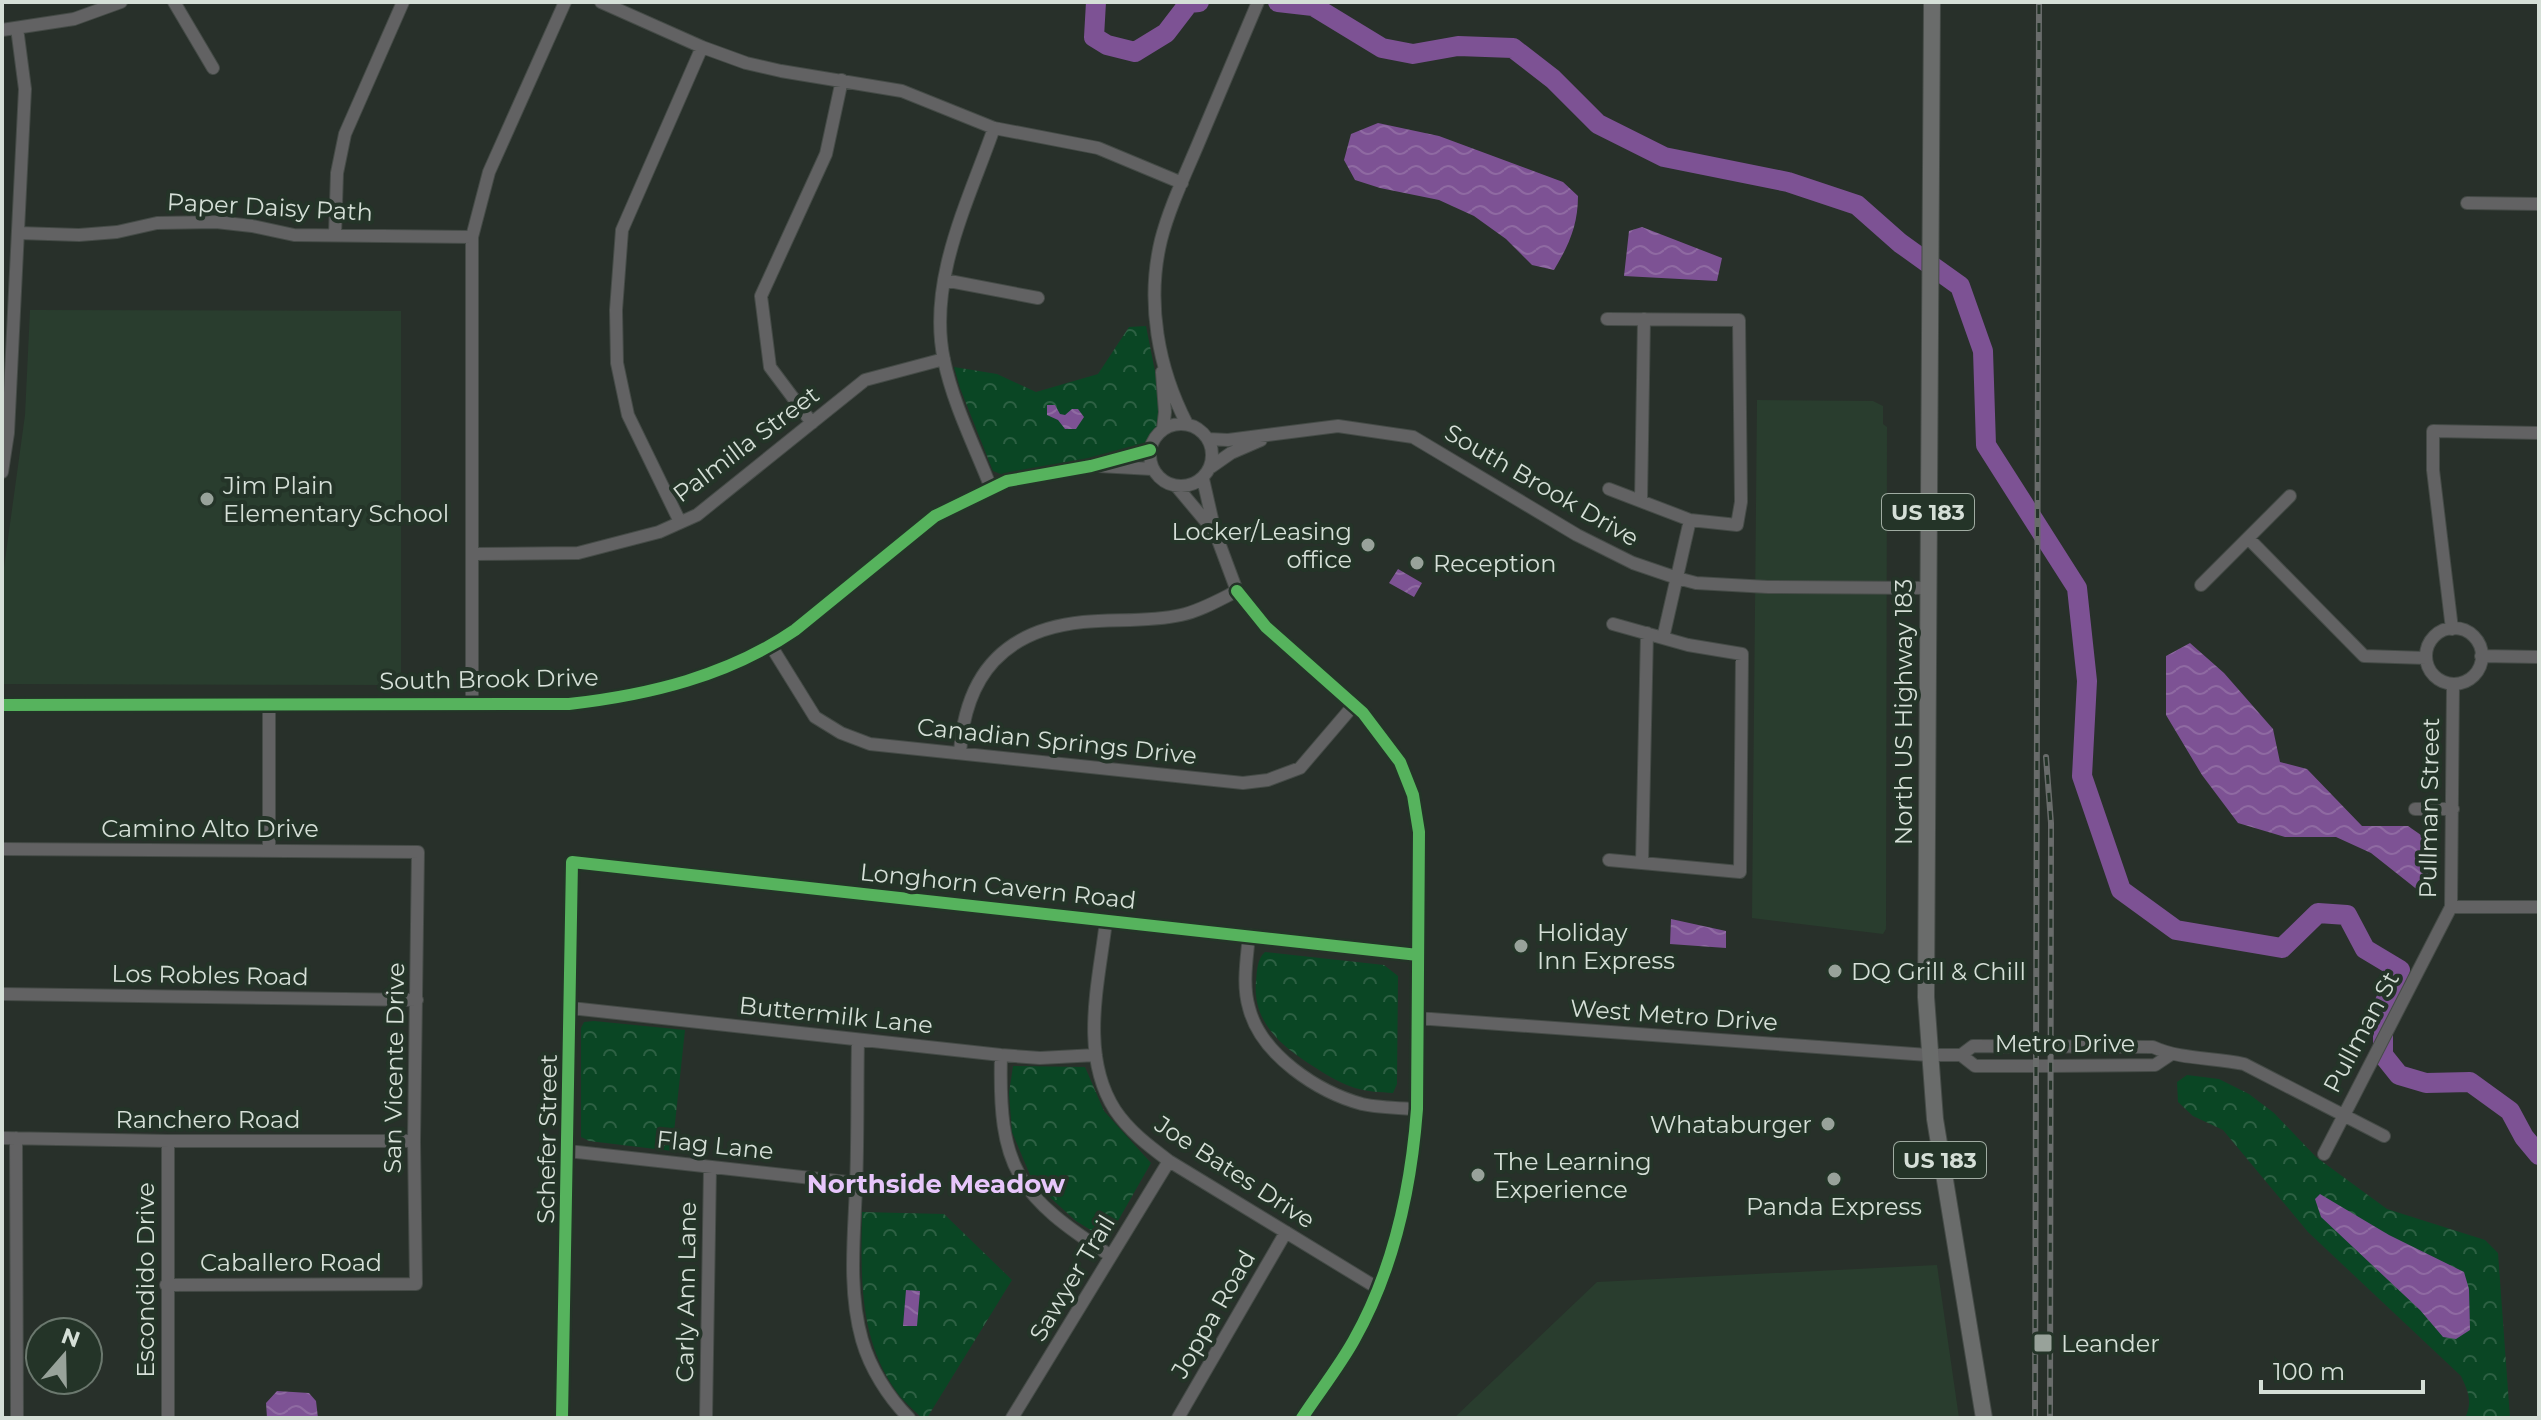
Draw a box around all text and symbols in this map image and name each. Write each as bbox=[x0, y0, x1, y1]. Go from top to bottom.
street label: Paper Daisy Path bbox=[166, 187, 374, 227]
street label: Palmilla Street bbox=[667, 380, 825, 508]
street label: South Brook Drive bbox=[1440, 418, 1644, 552]
place label: Jim Plain Elementary School bbox=[222, 471, 449, 528]
marker: Jim Plain Elementary School bbox=[198, 490, 216, 508]
road number: US 183 bbox=[1882, 494, 1974, 530]
place label: Locker/Leasing office bbox=[1172, 517, 1352, 574]
marker: Locker/Leasing office bbox=[1359, 536, 1377, 554]
place label: Reception bbox=[1433, 549, 1556, 578]
marker: Reception bbox=[1408, 554, 1426, 572]
street label: North US Highway 183 bbox=[1889, 579, 1918, 845]
street label: South Brook Drive bbox=[379, 663, 599, 695]
street label: Canadian Springs Drive bbox=[916, 712, 1198, 770]
street label: Pullman Street bbox=[2413, 717, 2445, 899]
street label: Camino Alto Drive bbox=[101, 814, 319, 843]
street label: Longhorn Cavern Road bbox=[859, 857, 1137, 915]
place label: Holiday Inn Express bbox=[1537, 918, 1675, 975]
marker: Holiday Inn Express bbox=[1512, 937, 1530, 955]
place label: DQ Grill & Chill bbox=[1851, 957, 2026, 986]
street label: Los Robles Road bbox=[111, 959, 309, 991]
street label: San Vicente Drive bbox=[378, 962, 410, 1174]
marker: DQ Grill & Chill bbox=[1826, 962, 1844, 980]
street label: Pullman St bbox=[2317, 966, 2405, 1097]
street label: Buttermilk Lane bbox=[738, 990, 934, 1040]
street label: West Metro Drive bbox=[1569, 993, 1779, 1037]
street label: Metro Drive bbox=[1995, 1029, 2135, 1058]
street label: Schefer Street bbox=[531, 1054, 563, 1224]
street label: Ranchero Road bbox=[115, 1105, 301, 1134]
street label: Joe Bates Drive bbox=[1149, 1109, 1320, 1234]
place label: Whataburger bbox=[1650, 1110, 1812, 1139]
marker: Whataburger bbox=[1819, 1115, 1837, 1133]
street label: Flag Lane bbox=[655, 1124, 775, 1166]
road number: US 183 bbox=[1894, 1142, 1986, 1178]
place label: The Learning Experience bbox=[1494, 1147, 1652, 1204]
marker: The Learning Experience bbox=[1469, 1166, 1487, 1184]
district label: Northside Meadow bbox=[807, 1168, 1066, 1200]
marker: Panda Express bbox=[1825, 1170, 1843, 1188]
street label: Escondido Drive bbox=[131, 1182, 160, 1378]
place label: Panda Express bbox=[1746, 1192, 1922, 1221]
street label: Carly Ann Lane bbox=[670, 1201, 702, 1383]
street label: Sawyer Trail bbox=[1023, 1210, 1121, 1346]
street label: Joppa Road bbox=[1164, 1245, 1261, 1384]
street label: Caballero Road bbox=[200, 1248, 382, 1277]
north arrow bbox=[24, 1316, 104, 1396]
text: N bbox=[58, 1322, 84, 1353]
place label: Leander bbox=[2061, 1329, 2160, 1358]
marker: Leander bbox=[2032, 1332, 2054, 1354]
scale bar bbox=[2261, 1344, 2423, 1394]
text: 100 m bbox=[2273, 1357, 2345, 1386]

